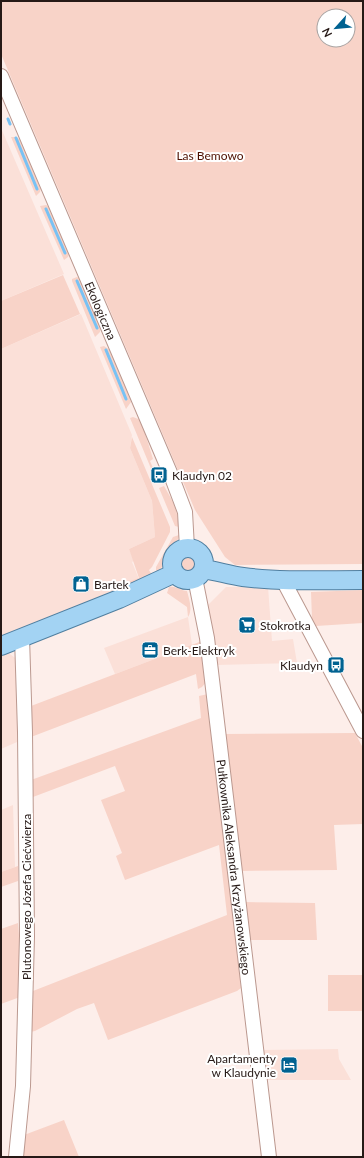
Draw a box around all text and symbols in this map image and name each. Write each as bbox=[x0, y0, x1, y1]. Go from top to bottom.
north arrow bbox=[316, 8, 356, 48]
text: N bbox=[319, 26, 334, 39]
park label: Las Bemowo bbox=[176, 148, 244, 163]
street label: Ekologiczna bbox=[82, 279, 120, 342]
bus stop icon: Klaudyn 02 bbox=[149, 465, 169, 485]
place label: Klaudyn 02 bbox=[172, 468, 232, 483]
shop icon: Bartek bbox=[71, 574, 91, 594]
place label: Bartek bbox=[94, 577, 130, 592]
supermarket icon: Stokrotka bbox=[237, 615, 257, 635]
place label: Stokrotka bbox=[260, 618, 311, 633]
office icon: Berk-Elektryk bbox=[140, 640, 160, 660]
place label: Berk-Elektryk bbox=[163, 643, 236, 658]
bus stop icon: Klaudyn bbox=[326, 655, 346, 675]
place label: Klaudyn bbox=[280, 658, 323, 673]
street label: Pułkownika Aleksandra Krzyżanowskiego bbox=[214, 759, 255, 976]
street label: Plutonowego Józefa Ciećwierza bbox=[19, 814, 34, 980]
place label: Apartamenty w Klaudynie bbox=[207, 1051, 277, 1080]
hotel icon: Apartamenty w Klaudynie bbox=[279, 1055, 299, 1075]

